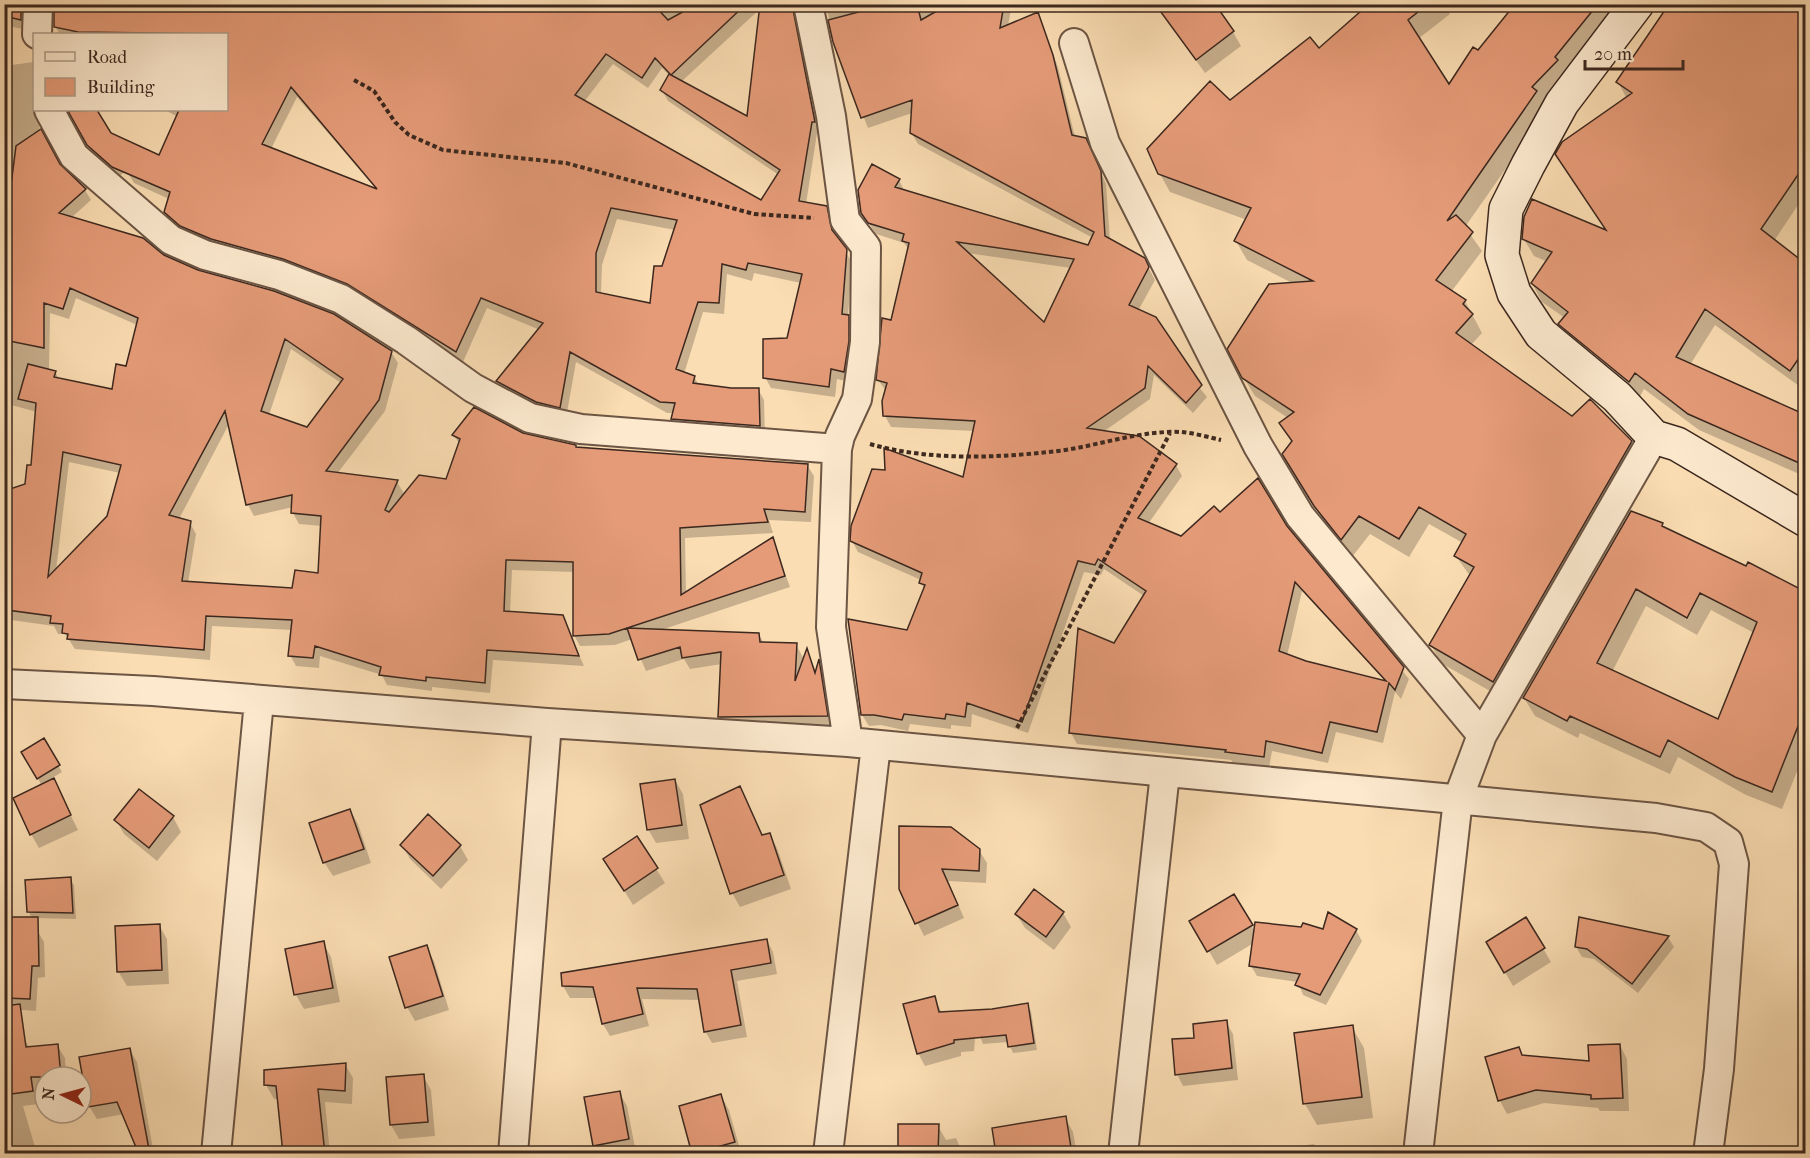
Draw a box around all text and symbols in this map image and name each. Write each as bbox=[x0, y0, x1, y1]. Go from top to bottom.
legend bbox=[33, 33, 228, 111]
scale bar bbox=[1585, 33, 1682, 71]
text: 20 m bbox=[1594, 44, 1632, 65]
text: Road bbox=[87, 47, 127, 68]
text: Building bbox=[87, 77, 155, 98]
north arrow bbox=[33, 1065, 93, 1125]
text: N bbox=[39, 1086, 59, 1101]

